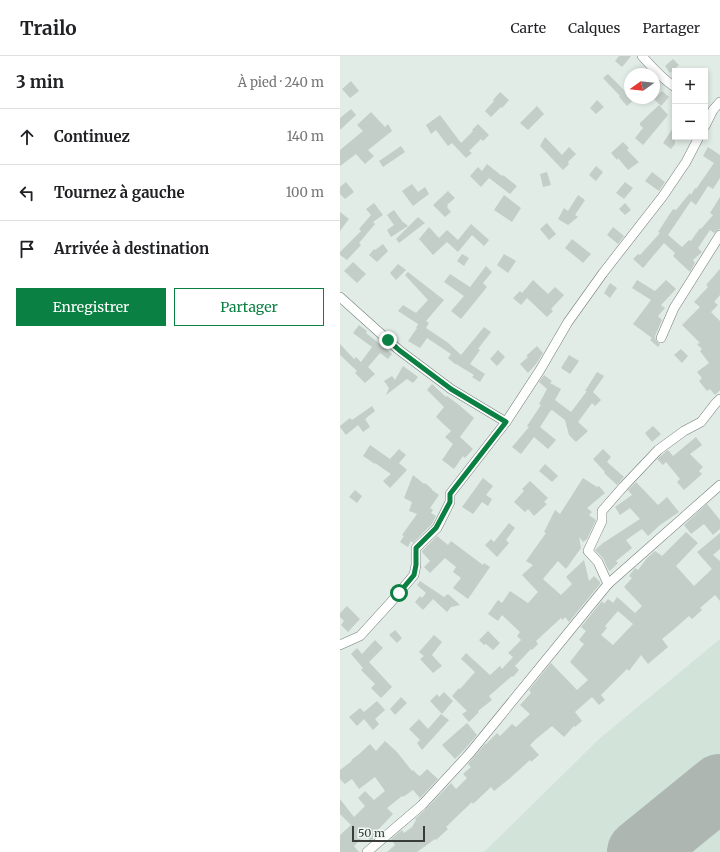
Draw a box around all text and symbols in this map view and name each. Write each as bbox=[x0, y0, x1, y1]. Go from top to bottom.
text: Trailo bbox=[20, 16, 77, 40]
text: Carte bbox=[510, 19, 546, 37]
text: Calques bbox=[568, 19, 620, 37]
text: Partager bbox=[642, 19, 700, 37]
north arrow bbox=[624, 68, 660, 104]
map controls bbox=[672, 68, 708, 140]
button: + bbox=[672, 68, 708, 104]
text: 3 min bbox=[16, 71, 64, 93]
text: À pied · 240 m bbox=[238, 74, 324, 91]
button: − bbox=[672, 104, 708, 140]
icon: ahead bbox=[16, 126, 38, 148]
text: Continuez bbox=[54, 127, 130, 146]
text: 140 m bbox=[287, 128, 324, 145]
icon: left bbox=[16, 182, 38, 204]
text: Tournez à gauche bbox=[54, 183, 185, 202]
text: 100 m bbox=[286, 184, 324, 201]
icon: arrive bbox=[16, 238, 38, 260]
text: Arrivée à destination bbox=[54, 239, 209, 258]
button: Enregistrer bbox=[16, 288, 166, 326]
button: Partager bbox=[174, 288, 324, 326]
route end bbox=[379, 331, 397, 349]
route start bbox=[390, 584, 408, 602]
scale bar bbox=[352, 824, 425, 843]
text: 50 m bbox=[358, 826, 385, 840]

